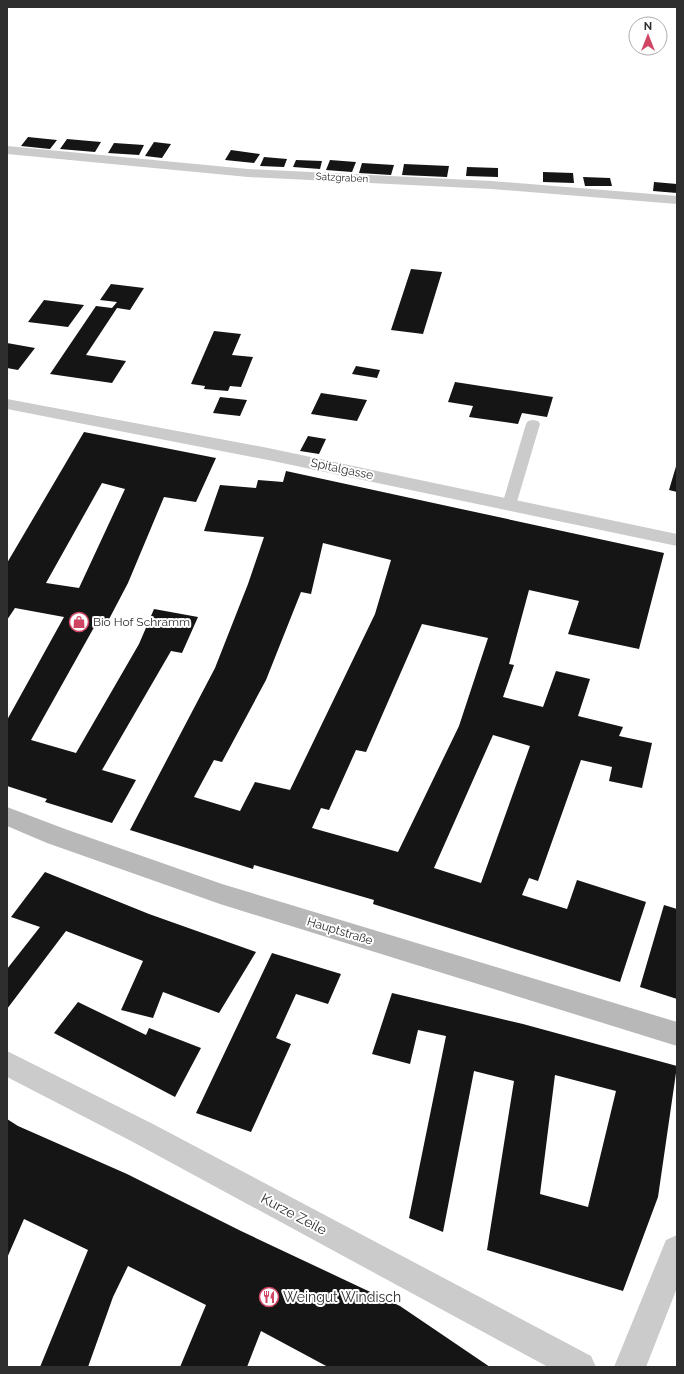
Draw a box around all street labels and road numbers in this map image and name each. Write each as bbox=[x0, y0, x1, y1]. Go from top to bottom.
street label: Satzgraben bbox=[315, 171, 369, 184]
street label: Spitalgasse bbox=[309, 456, 375, 482]
street label: Hauptstraße bbox=[305, 914, 375, 948]
street label: Kurze Zeile bbox=[258, 1190, 330, 1238]

